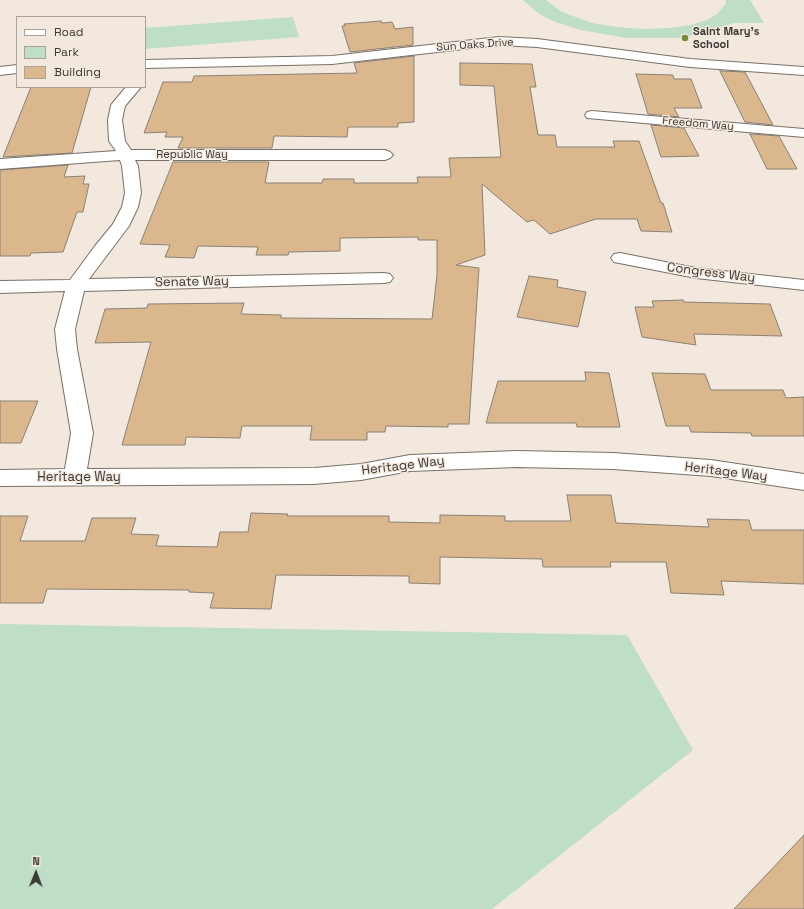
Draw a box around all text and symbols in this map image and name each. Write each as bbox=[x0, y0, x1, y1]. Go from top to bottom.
legend bbox=[16, 16, 146, 88]
text: Road bbox=[54, 24, 83, 40]
place label: Saint Mary's School bbox=[693, 25, 759, 51]
marker: Saint Mary's School bbox=[680, 33, 690, 43]
street label: Sun Oaks Drive bbox=[436, 36, 514, 54]
text: Park bbox=[54, 44, 79, 60]
text: Building bbox=[54, 64, 101, 80]
street label: Freedom Way bbox=[662, 114, 734, 134]
street label: Republic Way bbox=[156, 148, 228, 162]
street label: Congress Way bbox=[666, 260, 756, 286]
street label: Senate Way bbox=[155, 274, 229, 290]
street label: Heritage Way bbox=[361, 453, 445, 479]
street label: Heritage Way bbox=[684, 459, 768, 485]
street label: Heritage Way bbox=[37, 469, 121, 485]
north arrow bbox=[16, 853, 56, 893]
text: N bbox=[32, 854, 40, 868]

